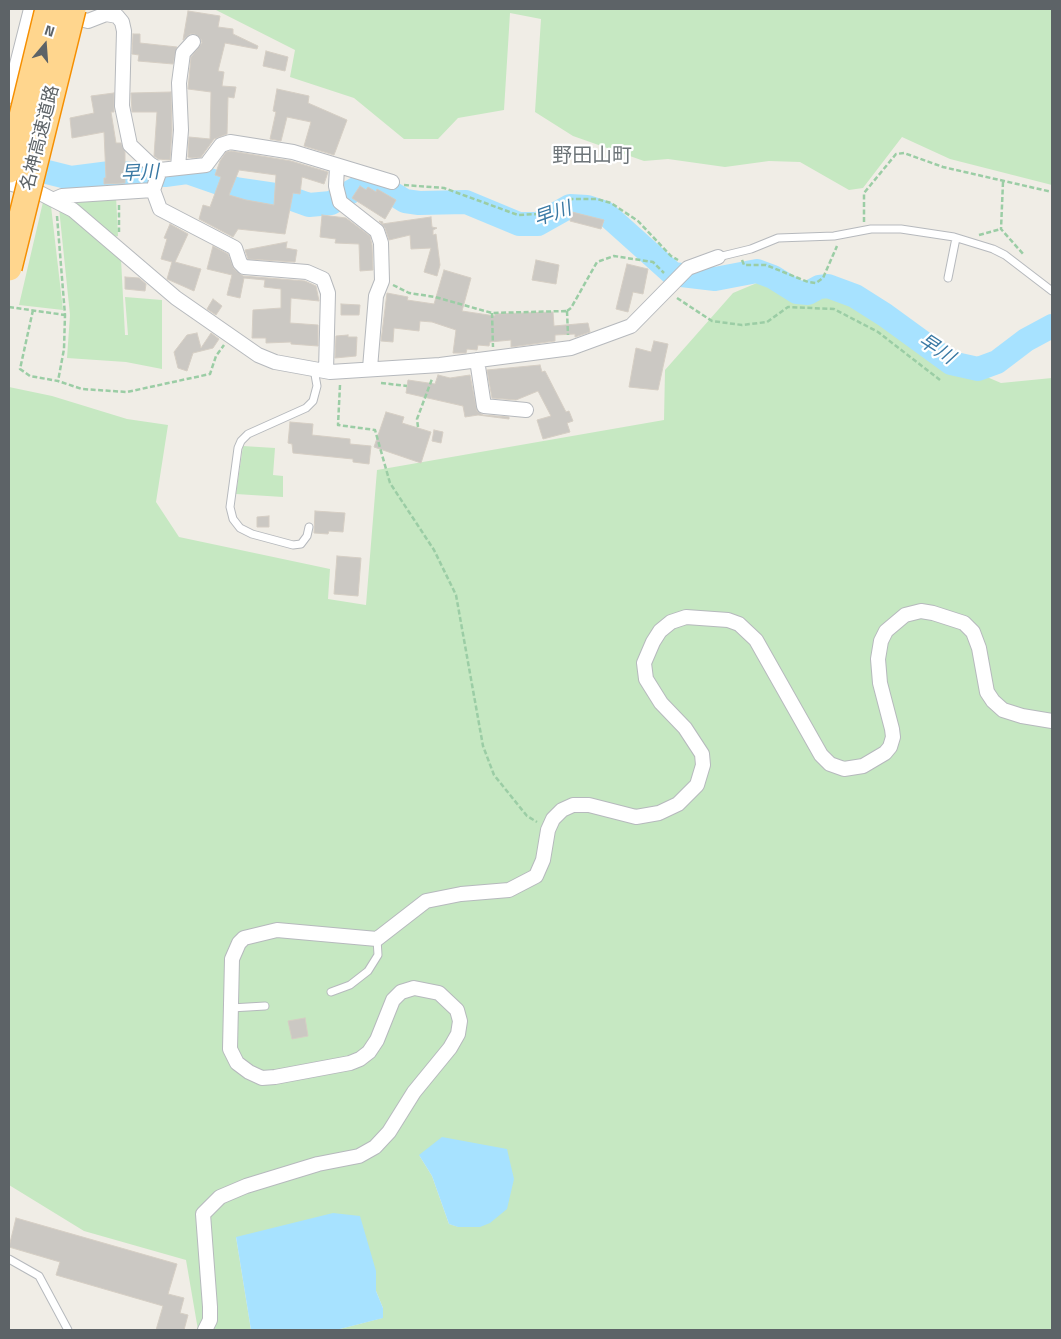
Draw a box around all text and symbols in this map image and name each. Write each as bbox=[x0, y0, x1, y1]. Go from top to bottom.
text: N bbox=[42, 19, 58, 42]
north arrow bbox=[20, 20, 70, 70]
street label: 名神高速道路 bbox=[17, 83, 65, 193]
district label: 野田山町 bbox=[552, 145, 632, 169]
water label: 早川 bbox=[120, 162, 160, 186]
water label: 早川 bbox=[531, 198, 575, 232]
water label: 早川 bbox=[914, 330, 958, 370]

